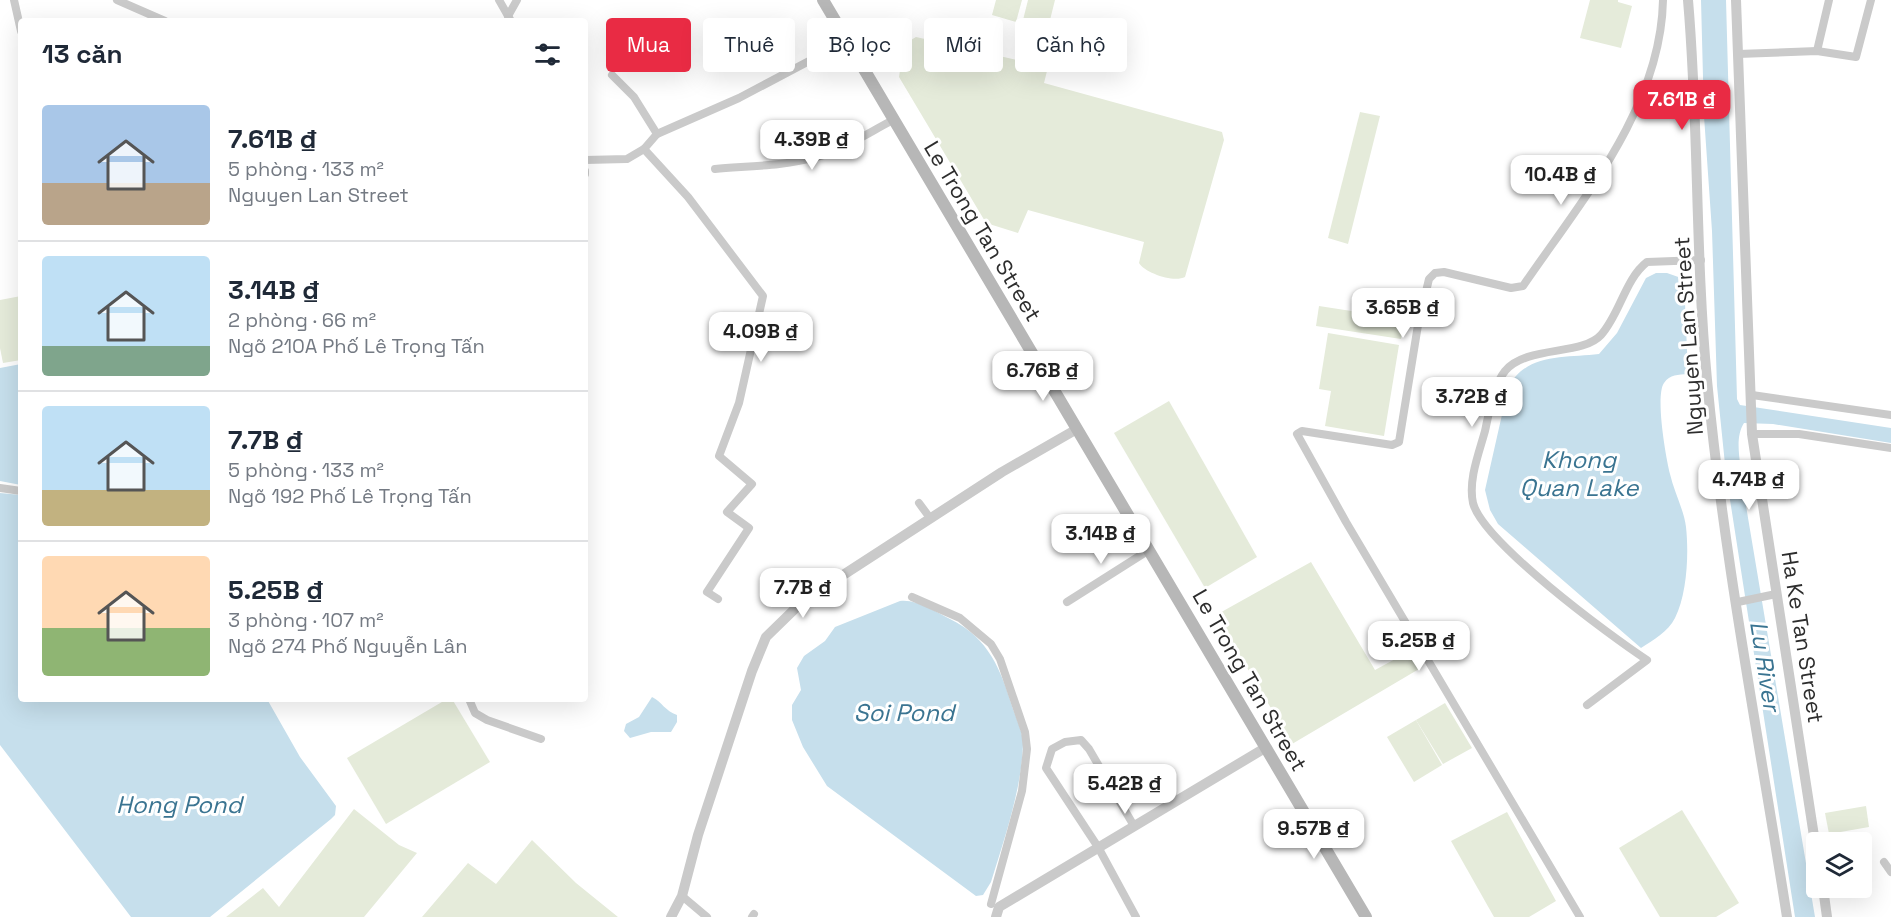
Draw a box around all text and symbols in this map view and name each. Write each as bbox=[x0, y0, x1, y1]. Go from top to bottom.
chip: Mua bbox=[606, 18, 691, 72]
chip: Thuê bbox=[703, 18, 795, 72]
chip: Bộ lọc bbox=[807, 18, 912, 72]
chip: Mới bbox=[924, 18, 1003, 72]
chip: Căn hộ bbox=[1015, 18, 1127, 72]
text: 13 căn bbox=[42, 37, 122, 71]
icon: filters bbox=[531, 38, 564, 71]
pin: 7.61B ₫ bbox=[1627, 80, 1737, 131]
text: 7.61B ₫ bbox=[1647, 86, 1717, 112]
pin: 4.39B ₫ bbox=[757, 120, 867, 171]
text: 7.61B ₫ bbox=[228, 122, 318, 156]
text: 4.39B ₫ bbox=[774, 126, 850, 152]
icon: home bbox=[90, 129, 162, 201]
street label: Le Trong Tan Street bbox=[918, 136, 1048, 326]
pin: 10.4B ₫ bbox=[1506, 155, 1616, 206]
text: 5 phòng · 133 m² bbox=[228, 156, 384, 182]
text: 10.4B ₫ bbox=[1525, 161, 1597, 187]
text: Nguyen Lan Street bbox=[228, 182, 409, 208]
street label: Nguyen Lan Street bbox=[1667, 236, 1709, 436]
text: 3.14B ₫ bbox=[228, 273, 321, 307]
icon: home bbox=[90, 280, 162, 352]
pin: 3.65B ₫ bbox=[1348, 288, 1458, 339]
text: 3.65B ₫ bbox=[1366, 294, 1440, 320]
text: 2 phòng · 66 m² bbox=[228, 307, 376, 333]
pin: 4.09B ₫ bbox=[706, 312, 816, 363]
text: 4.09B ₫ bbox=[723, 318, 799, 344]
text: Ngõ 210A Phố Lê Trọng Tấn bbox=[228, 333, 485, 359]
pin: 6.76B ₫ bbox=[988, 351, 1098, 402]
text: 6.76B ₫ bbox=[1006, 357, 1080, 383]
pin: 3.72B ₫ bbox=[1417, 377, 1527, 428]
text: 3.72B ₫ bbox=[1436, 383, 1508, 409]
text: 7.7B ₫ bbox=[228, 423, 304, 457]
icon: home bbox=[90, 430, 162, 502]
water label: Khong Quan Lake bbox=[1520, 444, 1639, 503]
text: 5 phòng · 133 m² bbox=[228, 457, 384, 483]
pin: 4.74B ₫ bbox=[1694, 460, 1804, 511]
text: 4.74B ₫ bbox=[1712, 466, 1786, 492]
text: Ngõ 192 Phố Lê Trọng Tấn bbox=[228, 483, 472, 509]
pin: 3.14B ₫ bbox=[1046, 514, 1156, 565]
text: 3.14B ₫ bbox=[1065, 520, 1137, 546]
street label: Ha Ke Tan Street bbox=[1776, 549, 1830, 725]
pin: 7.7B ₫ bbox=[754, 568, 852, 619]
text: 5.25B ₫ bbox=[228, 573, 325, 607]
text: 7.7B ₫ bbox=[774, 574, 832, 600]
icon: home bbox=[90, 580, 162, 652]
street label: Le Trong Tan Street bbox=[1186, 584, 1314, 776]
text: 3 phòng · 107 m² bbox=[228, 607, 384, 633]
water label: Lu River bbox=[1743, 619, 1788, 716]
pin: 5.25B ₫ bbox=[1364, 621, 1474, 672]
text: 5.25B ₫ bbox=[1382, 627, 1456, 653]
text: Ngõ 274 Phố Nguyễn Lân bbox=[228, 633, 468, 659]
water label: Soi Pond bbox=[854, 697, 957, 728]
pin: 5.42B ₫ bbox=[1070, 764, 1180, 815]
text: 5.42B ₫ bbox=[1088, 770, 1163, 796]
water label: Hong Pond bbox=[116, 789, 244, 820]
pin: 9.57B ₫ bbox=[1259, 809, 1369, 860]
text: 9.57B ₫ bbox=[1277, 815, 1351, 841]
map controls bbox=[1806, 832, 1872, 898]
button: layers bbox=[1806, 832, 1872, 898]

